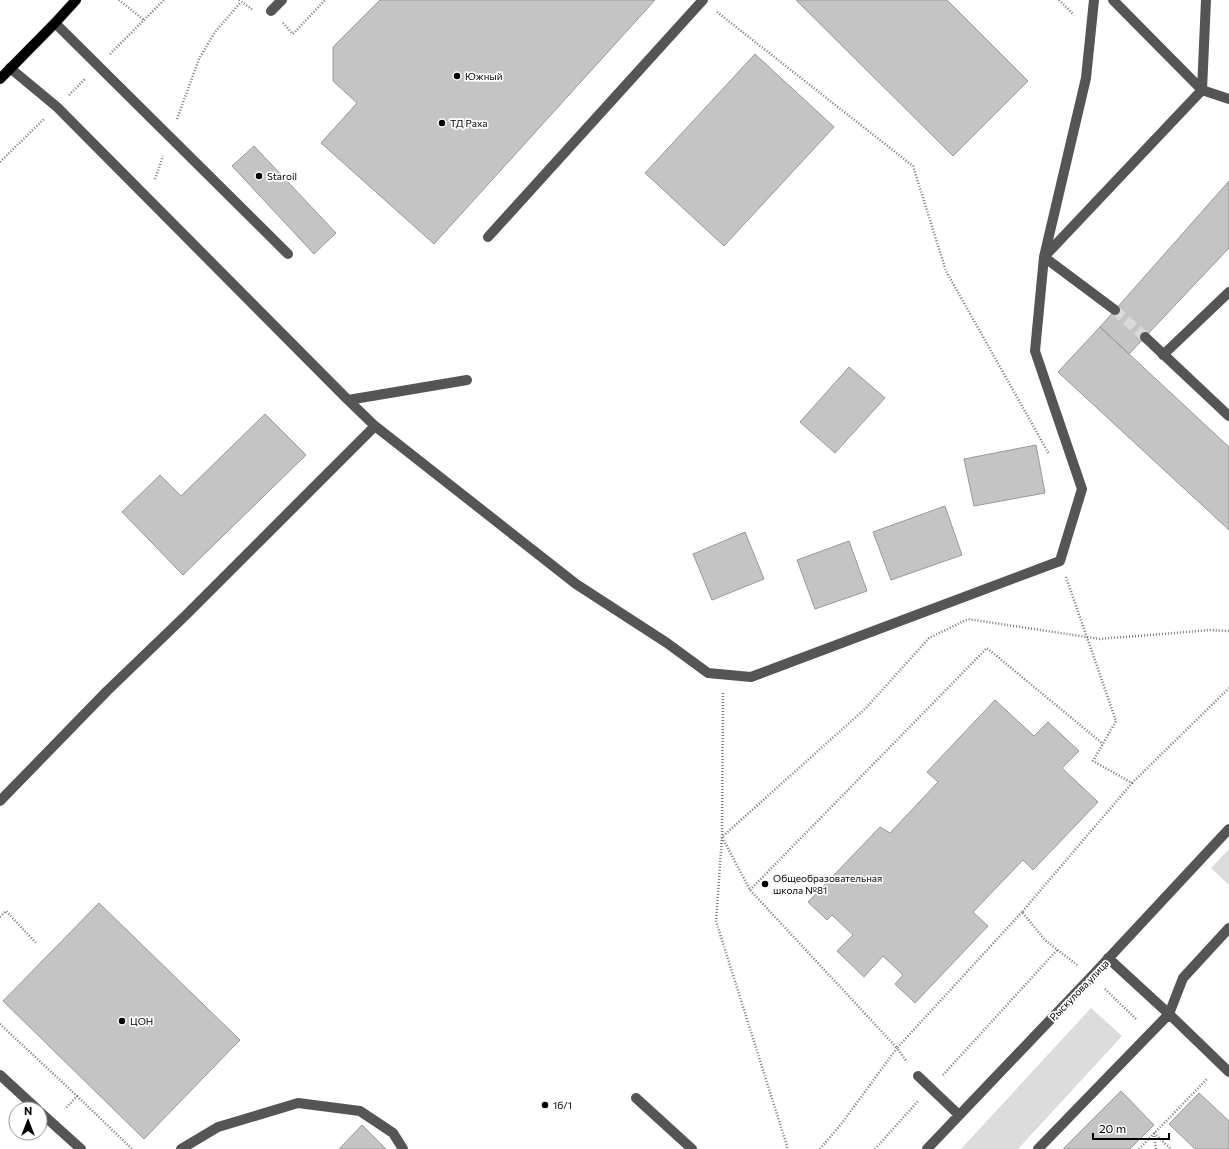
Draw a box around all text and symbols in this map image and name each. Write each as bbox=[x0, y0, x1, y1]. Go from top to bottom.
place label: Южный bbox=[465, 70, 502, 82]
marker: Южный bbox=[452, 71, 462, 81]
place label: ТД Раха bbox=[450, 117, 488, 129]
marker: ТД Раха bbox=[437, 118, 447, 128]
place label: Staroil bbox=[267, 170, 297, 182]
marker: Staroil bbox=[254, 171, 264, 181]
place label: Общеобразовательная школа №81 bbox=[773, 872, 882, 896]
marker: Общеобразовательная школа №81 bbox=[760, 879, 770, 889]
street label: Рыскулова улица bbox=[1047, 957, 1111, 1023]
place label: ЦОН bbox=[130, 1015, 153, 1027]
marker: ЦОН bbox=[117, 1016, 127, 1026]
place label: 1б/1 bbox=[553, 1099, 572, 1111]
marker: 1б/1 bbox=[540, 1100, 550, 1110]
north arrow bbox=[8, 1101, 48, 1141]
text: N bbox=[24, 1104, 32, 1117]
scale bar bbox=[1093, 1115, 1169, 1141]
text: 20 m bbox=[1099, 1121, 1126, 1135]

